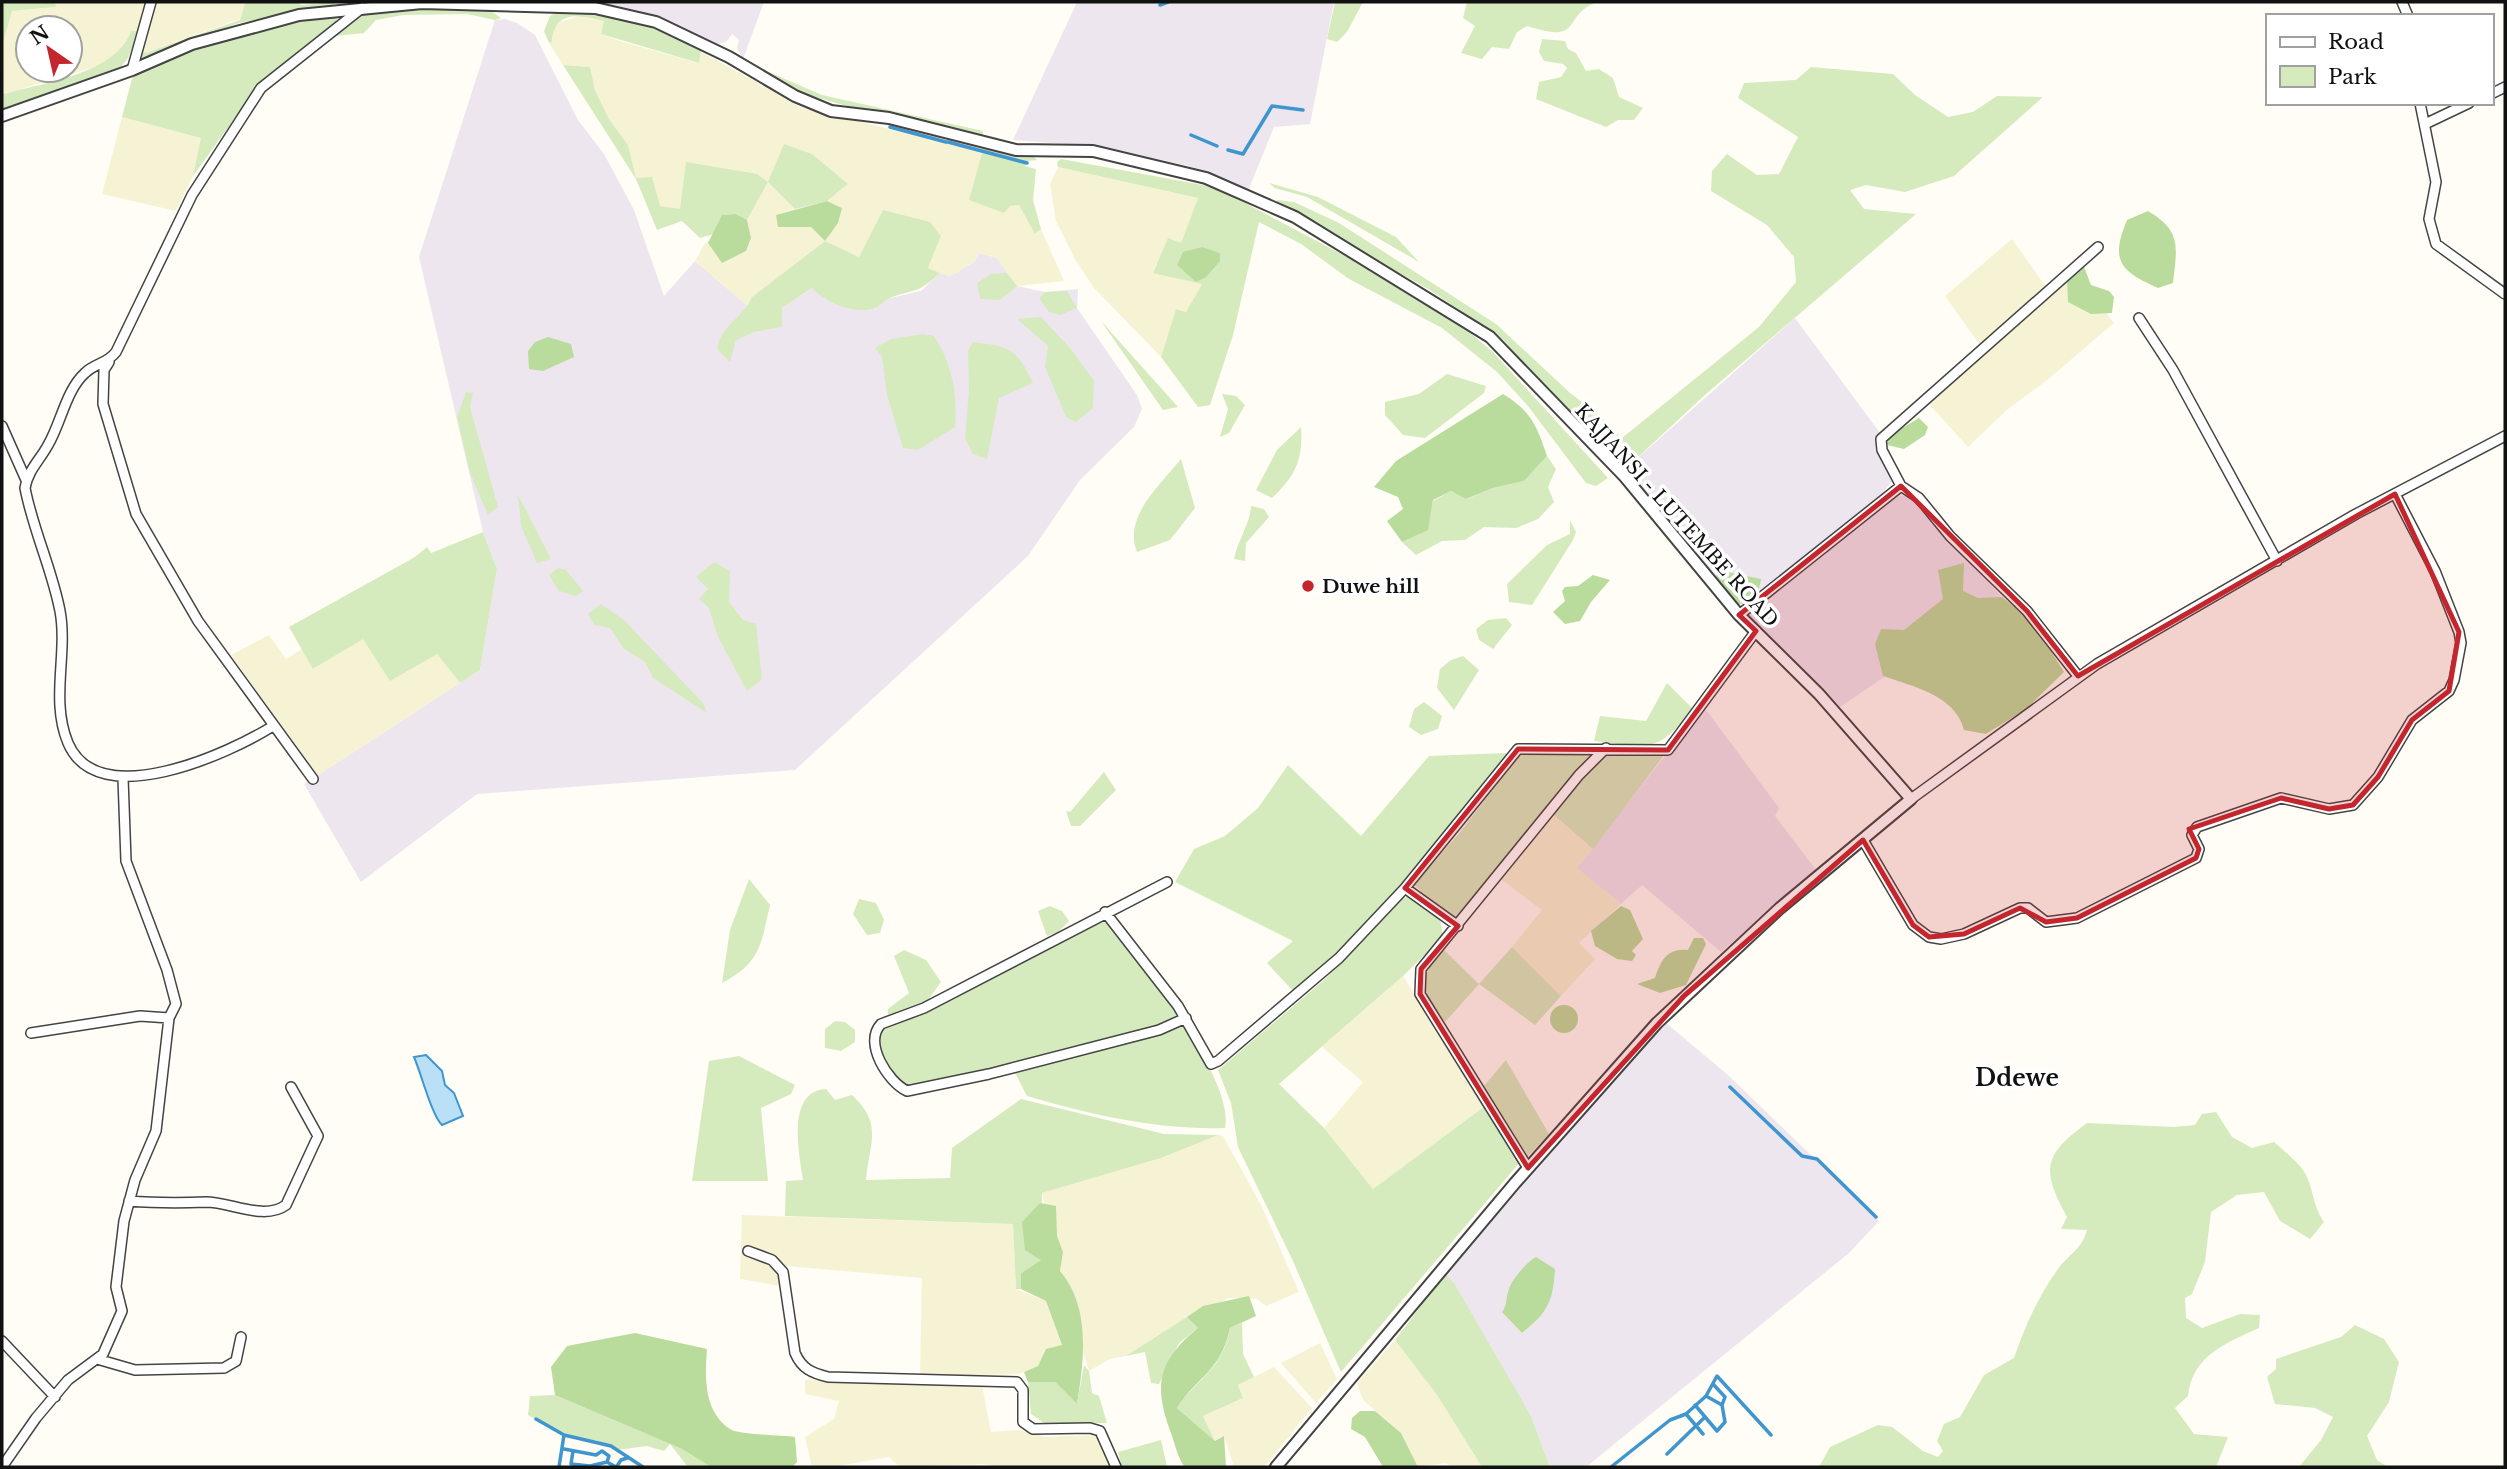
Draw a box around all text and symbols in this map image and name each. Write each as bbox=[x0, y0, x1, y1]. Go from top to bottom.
north arrow bbox=[14, 14, 84, 84]
legend bbox=[2266, 14, 2493, 105]
text: N bbox=[26, 21, 54, 50]
text: Road bbox=[2328, 29, 2384, 55]
text: Park bbox=[2328, 64, 2377, 90]
street label: KAJJANSI - LUTEMBE ROAD bbox=[1570, 399, 1783, 632]
place label: Duwe hill bbox=[1322, 575, 1420, 598]
marker: Duwe hill bbox=[1300, 578, 1316, 594]
district label: Ddewe bbox=[1975, 1064, 2059, 1092]

